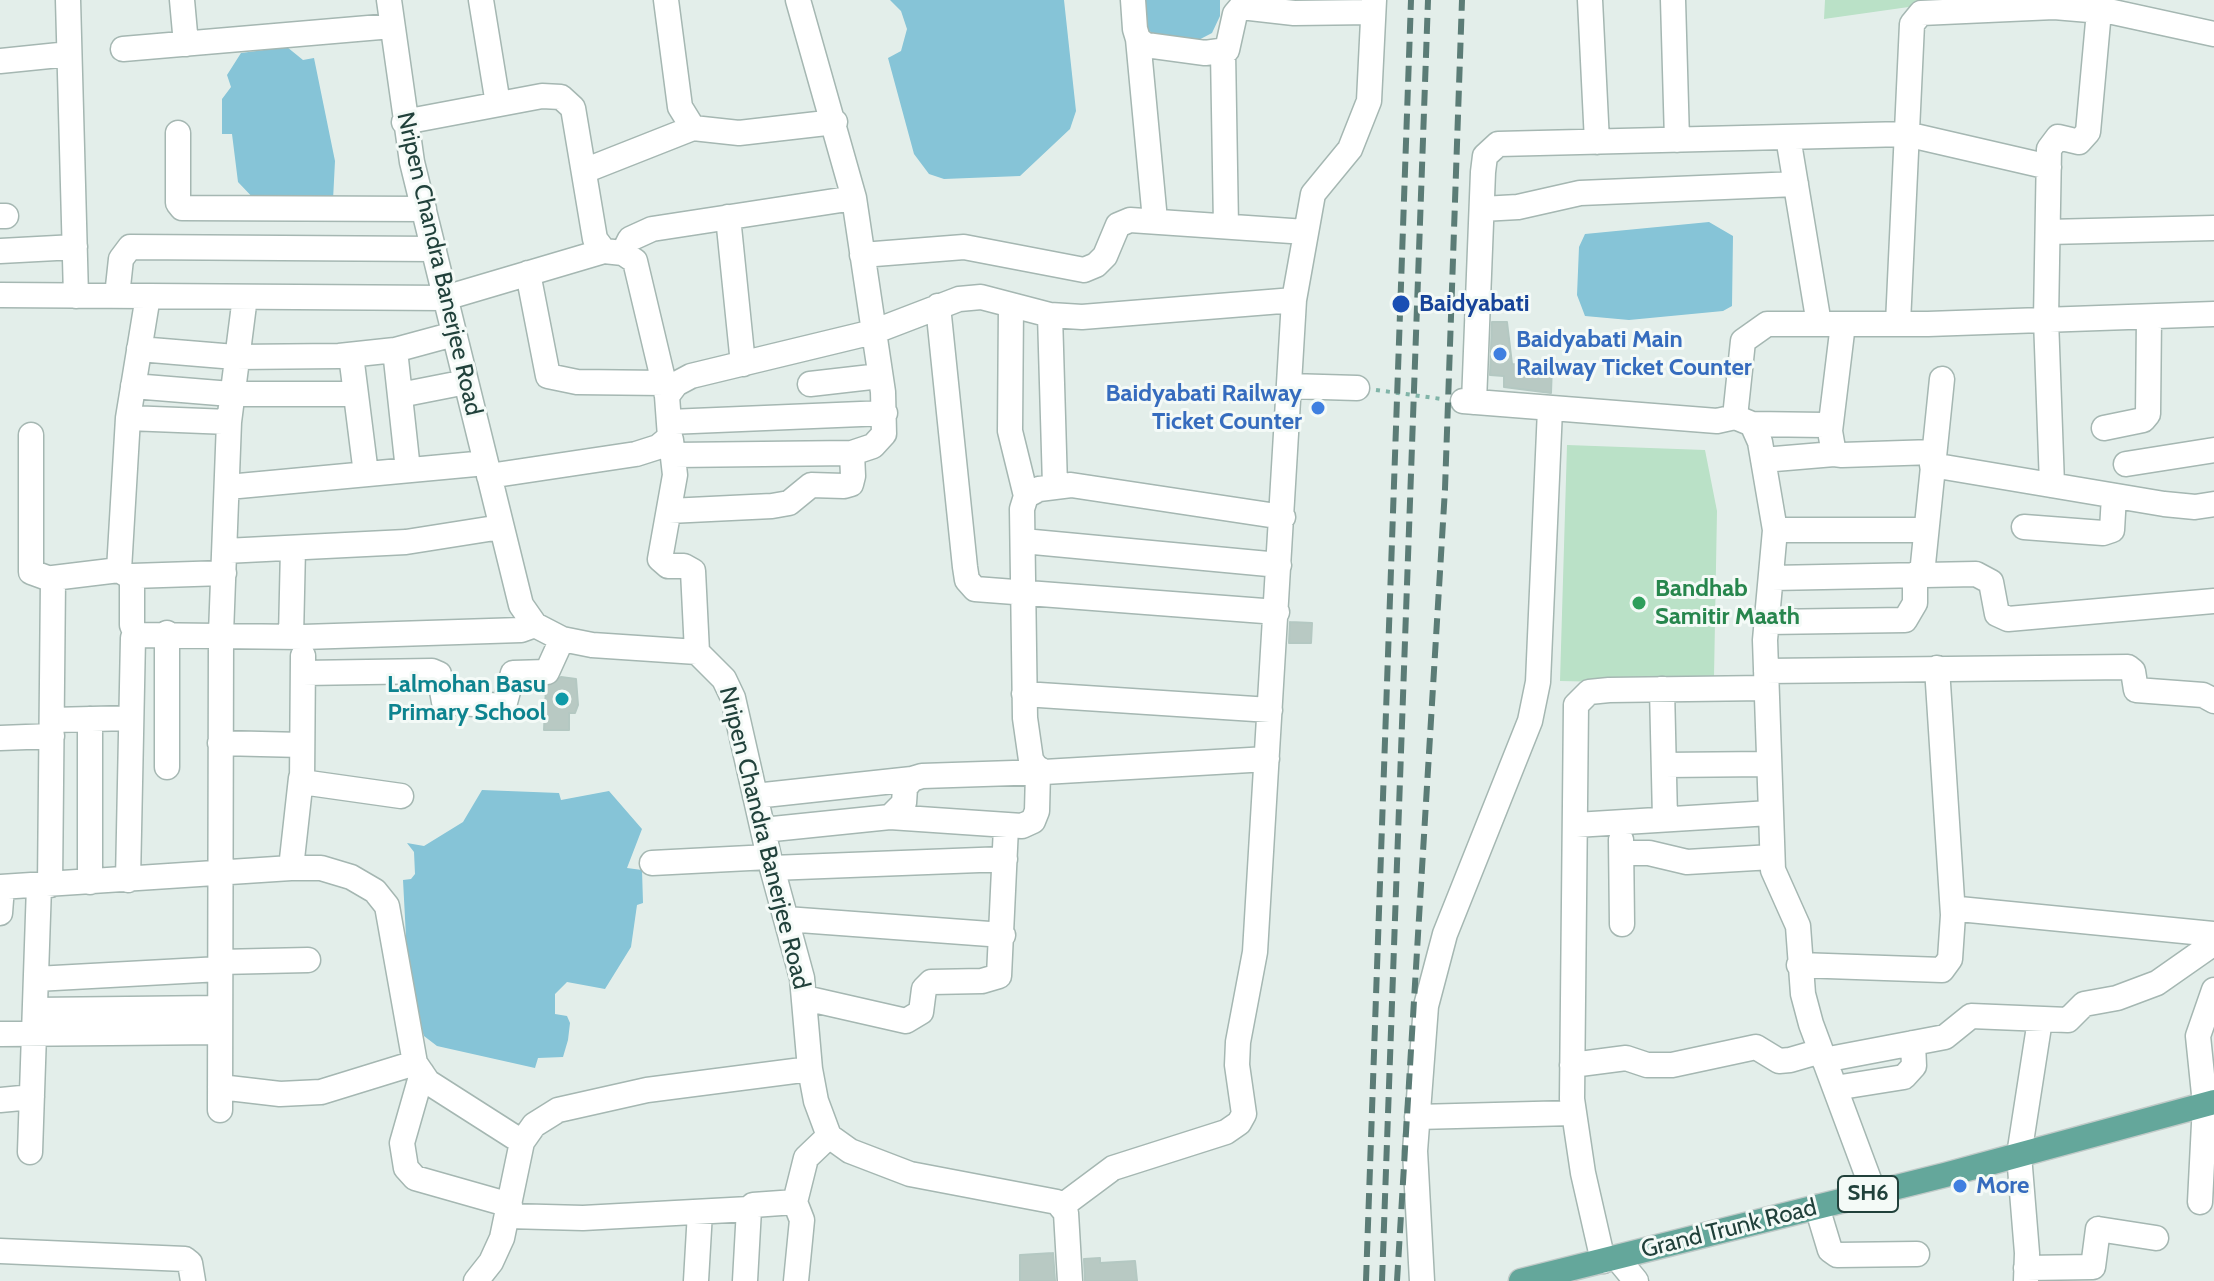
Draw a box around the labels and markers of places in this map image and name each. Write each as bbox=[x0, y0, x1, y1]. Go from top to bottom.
place label: Baidyabati bbox=[1419, 290, 1530, 318]
marker: Baidyabati bbox=[1390, 293, 1412, 315]
place label: Baidyabati Main Railway Ticket Counter bbox=[1516, 326, 1752, 382]
marker: Baidyabati Main Railway Ticket Counter bbox=[1491, 345, 1509, 363]
place label: Baidyabati Railway Ticket Counter bbox=[1106, 380, 1302, 436]
marker: Baidyabati Railway Ticket Counter bbox=[1309, 399, 1327, 417]
place label: Bandhab Samitir Maath bbox=[1655, 575, 1800, 631]
marker: Bandhab Samitir Maath bbox=[1630, 594, 1648, 612]
place label: Lalmohan Basu Primary School bbox=[387, 671, 546, 727]
marker: Lalmohan Basu Primary School bbox=[553, 690, 571, 708]
place label: More bbox=[1976, 1172, 2029, 1200]
marker: More bbox=[1951, 1177, 1969, 1195]

